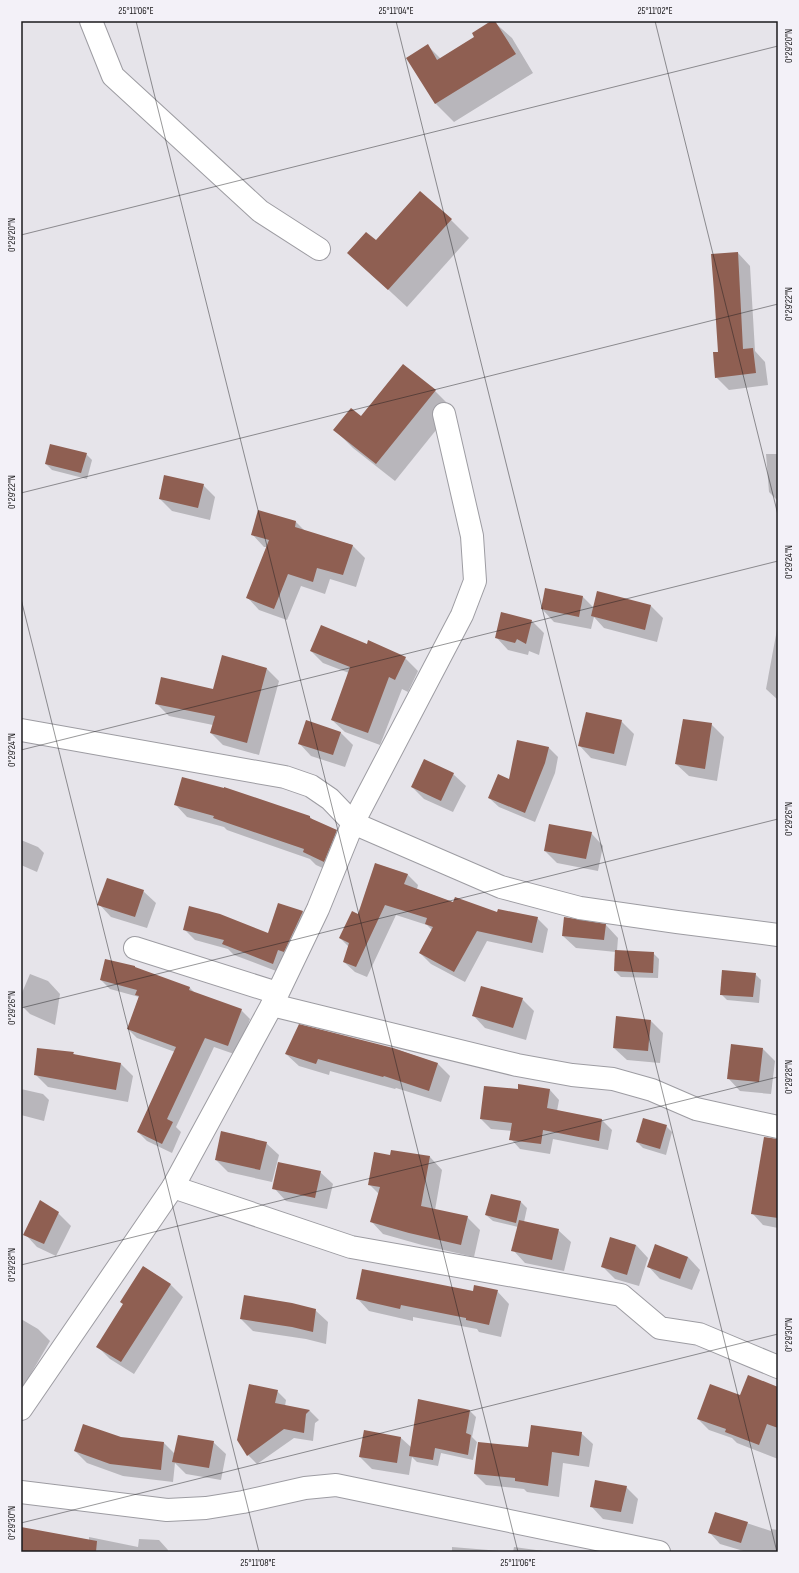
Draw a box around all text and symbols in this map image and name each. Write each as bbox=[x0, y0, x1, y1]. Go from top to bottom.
text: 25°11'06"E bbox=[118, 5, 154, 17]
text: 25°11'04"E bbox=[378, 5, 414, 17]
text: 25°11'02"E bbox=[637, 5, 673, 17]
text: 0°29'20"N bbox=[783, 29, 795, 63]
text: 0°29'20"N bbox=[6, 218, 18, 252]
text: 0°29'22"N bbox=[783, 287, 795, 321]
text: 0°29'22"N bbox=[6, 475, 18, 509]
text: 0°29'24"N bbox=[783, 545, 795, 579]
text: 0°29'24"N bbox=[6, 733, 18, 767]
text: 0°29'26"N bbox=[783, 802, 795, 836]
text: 0°29'26"N bbox=[6, 991, 18, 1025]
text: 0°29'28"N bbox=[783, 1060, 795, 1094]
text: 0°29'28"N bbox=[6, 1248, 18, 1282]
text: 0°29'30"N bbox=[783, 1318, 795, 1352]
text: 0°29'30"N bbox=[6, 1506, 18, 1540]
text: 25°11'08"E bbox=[240, 1557, 276, 1569]
text: 25°11'06"E bbox=[500, 1557, 536, 1569]

